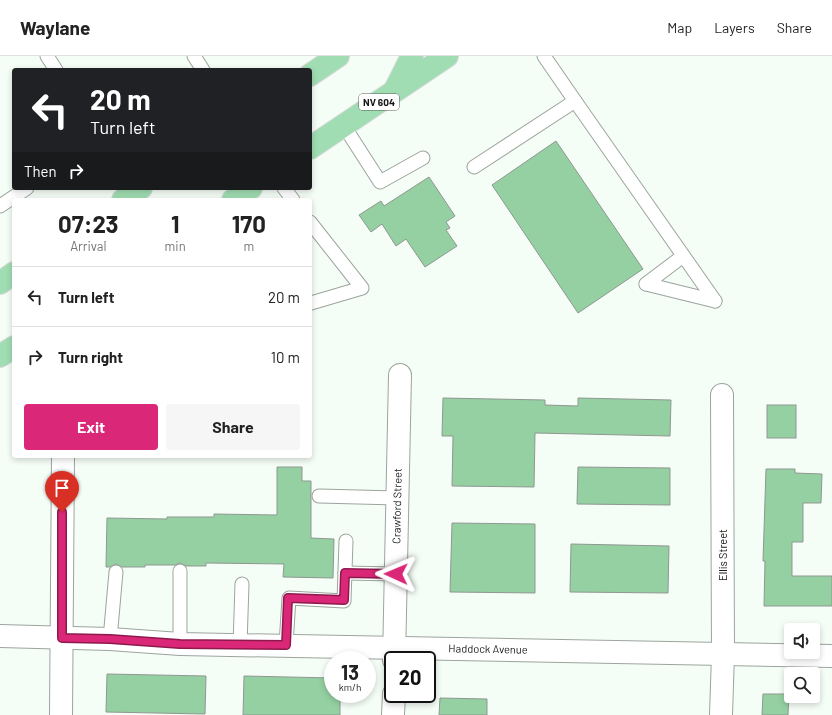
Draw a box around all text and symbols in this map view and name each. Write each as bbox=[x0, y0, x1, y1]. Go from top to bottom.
text: Waylane bbox=[20, 16, 90, 39]
text: Map bbox=[667, 19, 692, 36]
text: Layers bbox=[714, 19, 755, 36]
text: Share bbox=[777, 19, 812, 36]
text: 20 m bbox=[90, 82, 151, 116]
icon: left bbox=[24, 84, 76, 136]
road number: NV 604 bbox=[359, 94, 399, 110]
text: Turn left bbox=[90, 116, 156, 138]
icon: right bbox=[65, 160, 87, 182]
text: Then bbox=[24, 162, 57, 180]
text: 07:23 bbox=[58, 209, 119, 238]
text: 1 bbox=[171, 209, 179, 238]
text: 170 bbox=[232, 209, 266, 238]
text: Arrival bbox=[70, 238, 106, 254]
text: min bbox=[165, 238, 186, 254]
text: m bbox=[243, 238, 254, 254]
icon: left bbox=[24, 286, 46, 308]
text: Turn left bbox=[58, 288, 114, 306]
text: 20 m bbox=[268, 288, 300, 306]
icon: right bbox=[24, 346, 46, 368]
text: Turn right bbox=[58, 348, 123, 366]
text: 10 m bbox=[271, 348, 300, 366]
button: Exit bbox=[24, 404, 158, 450]
button: Share bbox=[166, 404, 300, 450]
street label: Crawford Street bbox=[389, 468, 404, 544]
pin bbox=[45, 471, 79, 512]
icon: arrive bbox=[51, 477, 73, 499]
street label: Ellis Street bbox=[716, 529, 729, 581]
position arrow bbox=[375, 553, 417, 595]
map controls bbox=[784, 623, 820, 703]
button: sound bbox=[784, 623, 820, 659]
street label: Haddock Avenue bbox=[448, 641, 528, 656]
speed limit sign: 20 bbox=[384, 651, 436, 703]
text: 13 bbox=[341, 660, 359, 684]
button: search bbox=[784, 667, 820, 703]
text: km/h bbox=[339, 681, 361, 693]

